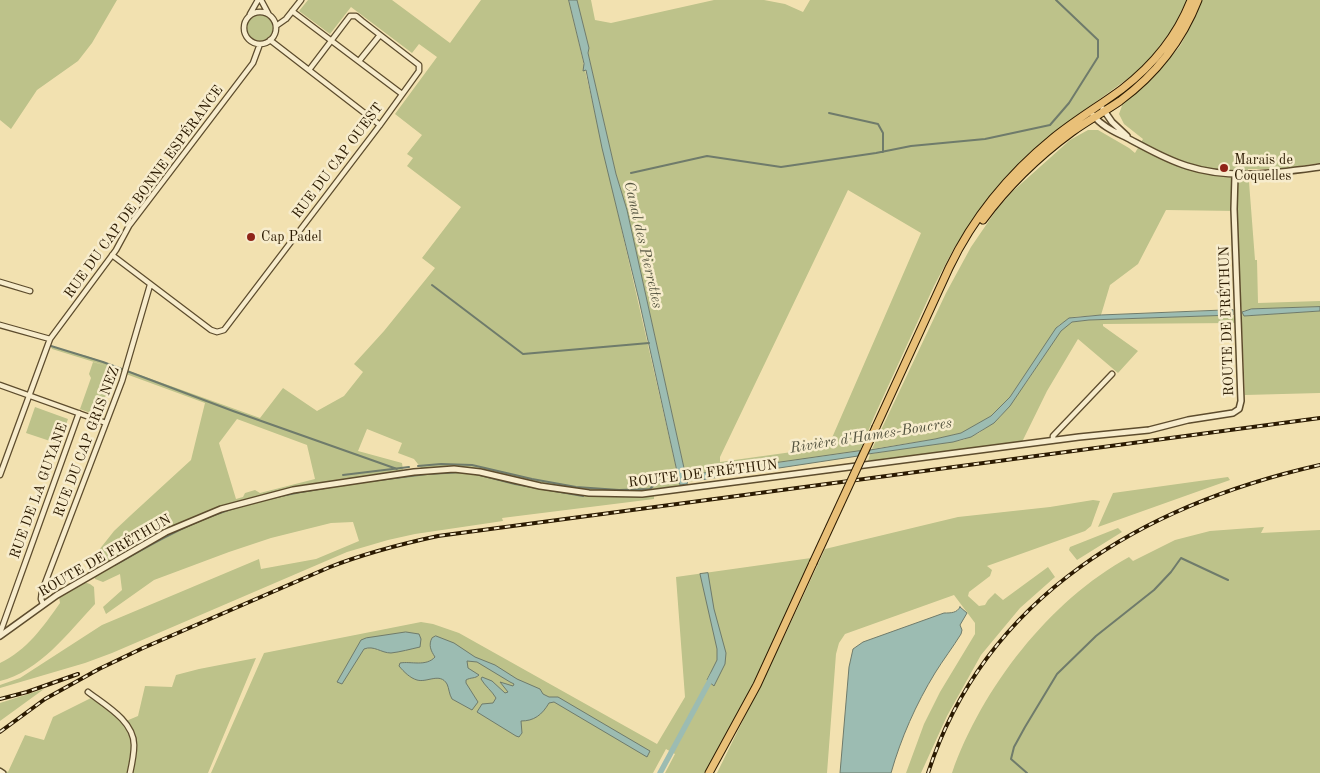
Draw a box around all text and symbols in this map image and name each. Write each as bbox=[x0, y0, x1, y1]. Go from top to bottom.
street label: RUE DU CAP DE BONNE ESPÉRANCE bbox=[61, 82, 227, 302]
street label: RUE DU CAP OUEST bbox=[289, 100, 387, 222]
place label: Marais de Coquelles bbox=[1234, 152, 1293, 184]
marker: Marais de Coquelles bbox=[1218, 162, 1230, 174]
water label: Canal des Pierrettes bbox=[620, 180, 666, 310]
place label: Cap Padel bbox=[261, 229, 322, 245]
marker: Cap Padel bbox=[245, 231, 257, 243]
street label: ROUTE DE FRÉTHUN bbox=[1216, 246, 1238, 396]
street label: RUE DU CAP GRIS NEZ bbox=[51, 364, 123, 520]
water label: Rivière d'Hames-Boucres bbox=[789, 414, 953, 458]
street label: RUE DE LA GUYANE bbox=[7, 421, 71, 561]
street label: ROUTE DE FRÉTHUN bbox=[627, 457, 779, 491]
street label: ROUTE DE FRÉTHUN bbox=[36, 511, 174, 601]

